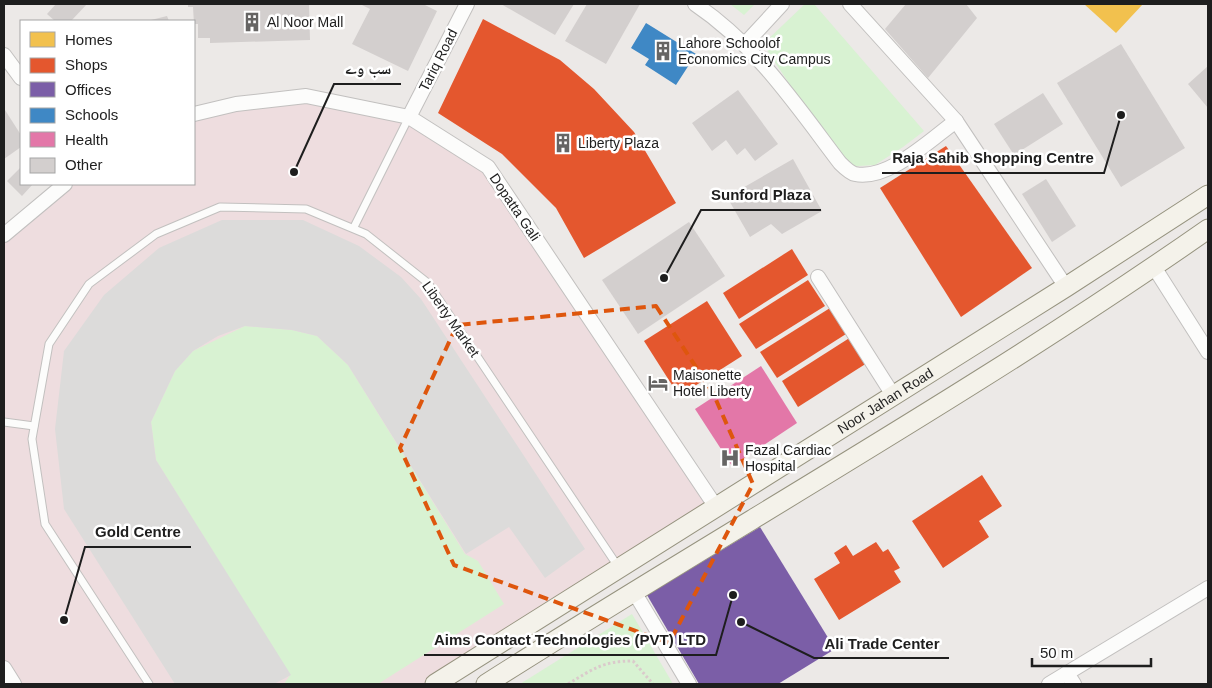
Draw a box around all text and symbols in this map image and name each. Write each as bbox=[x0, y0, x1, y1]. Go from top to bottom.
building icon: Al Noor Mall bbox=[241, 11, 263, 33]
place label: Al Noor Mall bbox=[267, 14, 343, 30]
legend bbox=[20, 20, 195, 185]
street label: Tariq Road bbox=[416, 26, 460, 94]
text: Homes bbox=[65, 31, 113, 48]
place label: Lahore Schoolof Economics City Campus bbox=[678, 35, 831, 67]
building icon: Lahore Schoolof Economics City Campus bbox=[652, 40, 674, 62]
callout: سب وے bbox=[334, 54, 401, 84]
text: Shops bbox=[65, 56, 108, 73]
text: سب وے bbox=[345, 60, 391, 78]
text: Offices bbox=[65, 81, 111, 98]
text: Schools bbox=[65, 106, 118, 123]
text: Health bbox=[65, 131, 108, 148]
building icon: Liberty Plaza bbox=[552, 132, 574, 154]
place label: Liberty Plaza bbox=[578, 135, 659, 151]
callout: Raja Sahib Shopping Centre bbox=[882, 143, 1104, 173]
text: Raja Sahib Shopping Centre bbox=[892, 149, 1094, 166]
text: Other bbox=[65, 156, 103, 173]
street label: Dopatta Gali bbox=[487, 170, 543, 244]
callout: Sunford Plaza bbox=[701, 180, 821, 210]
text: Sunford Plaza bbox=[711, 186, 812, 203]
street label: Liberty Market bbox=[419, 278, 483, 360]
street label: Noor Jahan Road bbox=[835, 365, 936, 437]
place label: Maisonette Hotel Liberty bbox=[673, 367, 752, 399]
hotel icon: Maisonette Hotel Liberty bbox=[647, 372, 669, 394]
place label: Fazal Cardiac Hospital bbox=[745, 442, 831, 474]
hospital icon: Fazal Cardiac Hospital bbox=[719, 447, 741, 469]
callout: Gold Centre bbox=[85, 517, 191, 547]
text: Gold Centre bbox=[95, 523, 181, 540]
callout: Aims Contact Technologies (PVT) LTD bbox=[424, 625, 716, 655]
callout: Ali Trade Center bbox=[814, 628, 949, 658]
text: Aims Contact Technologies (PVT) LTD bbox=[434, 631, 706, 648]
text: Ali Trade Center bbox=[824, 635, 940, 652]
scale bar bbox=[1032, 636, 1151, 668]
text: 50 m bbox=[1040, 644, 1073, 661]

